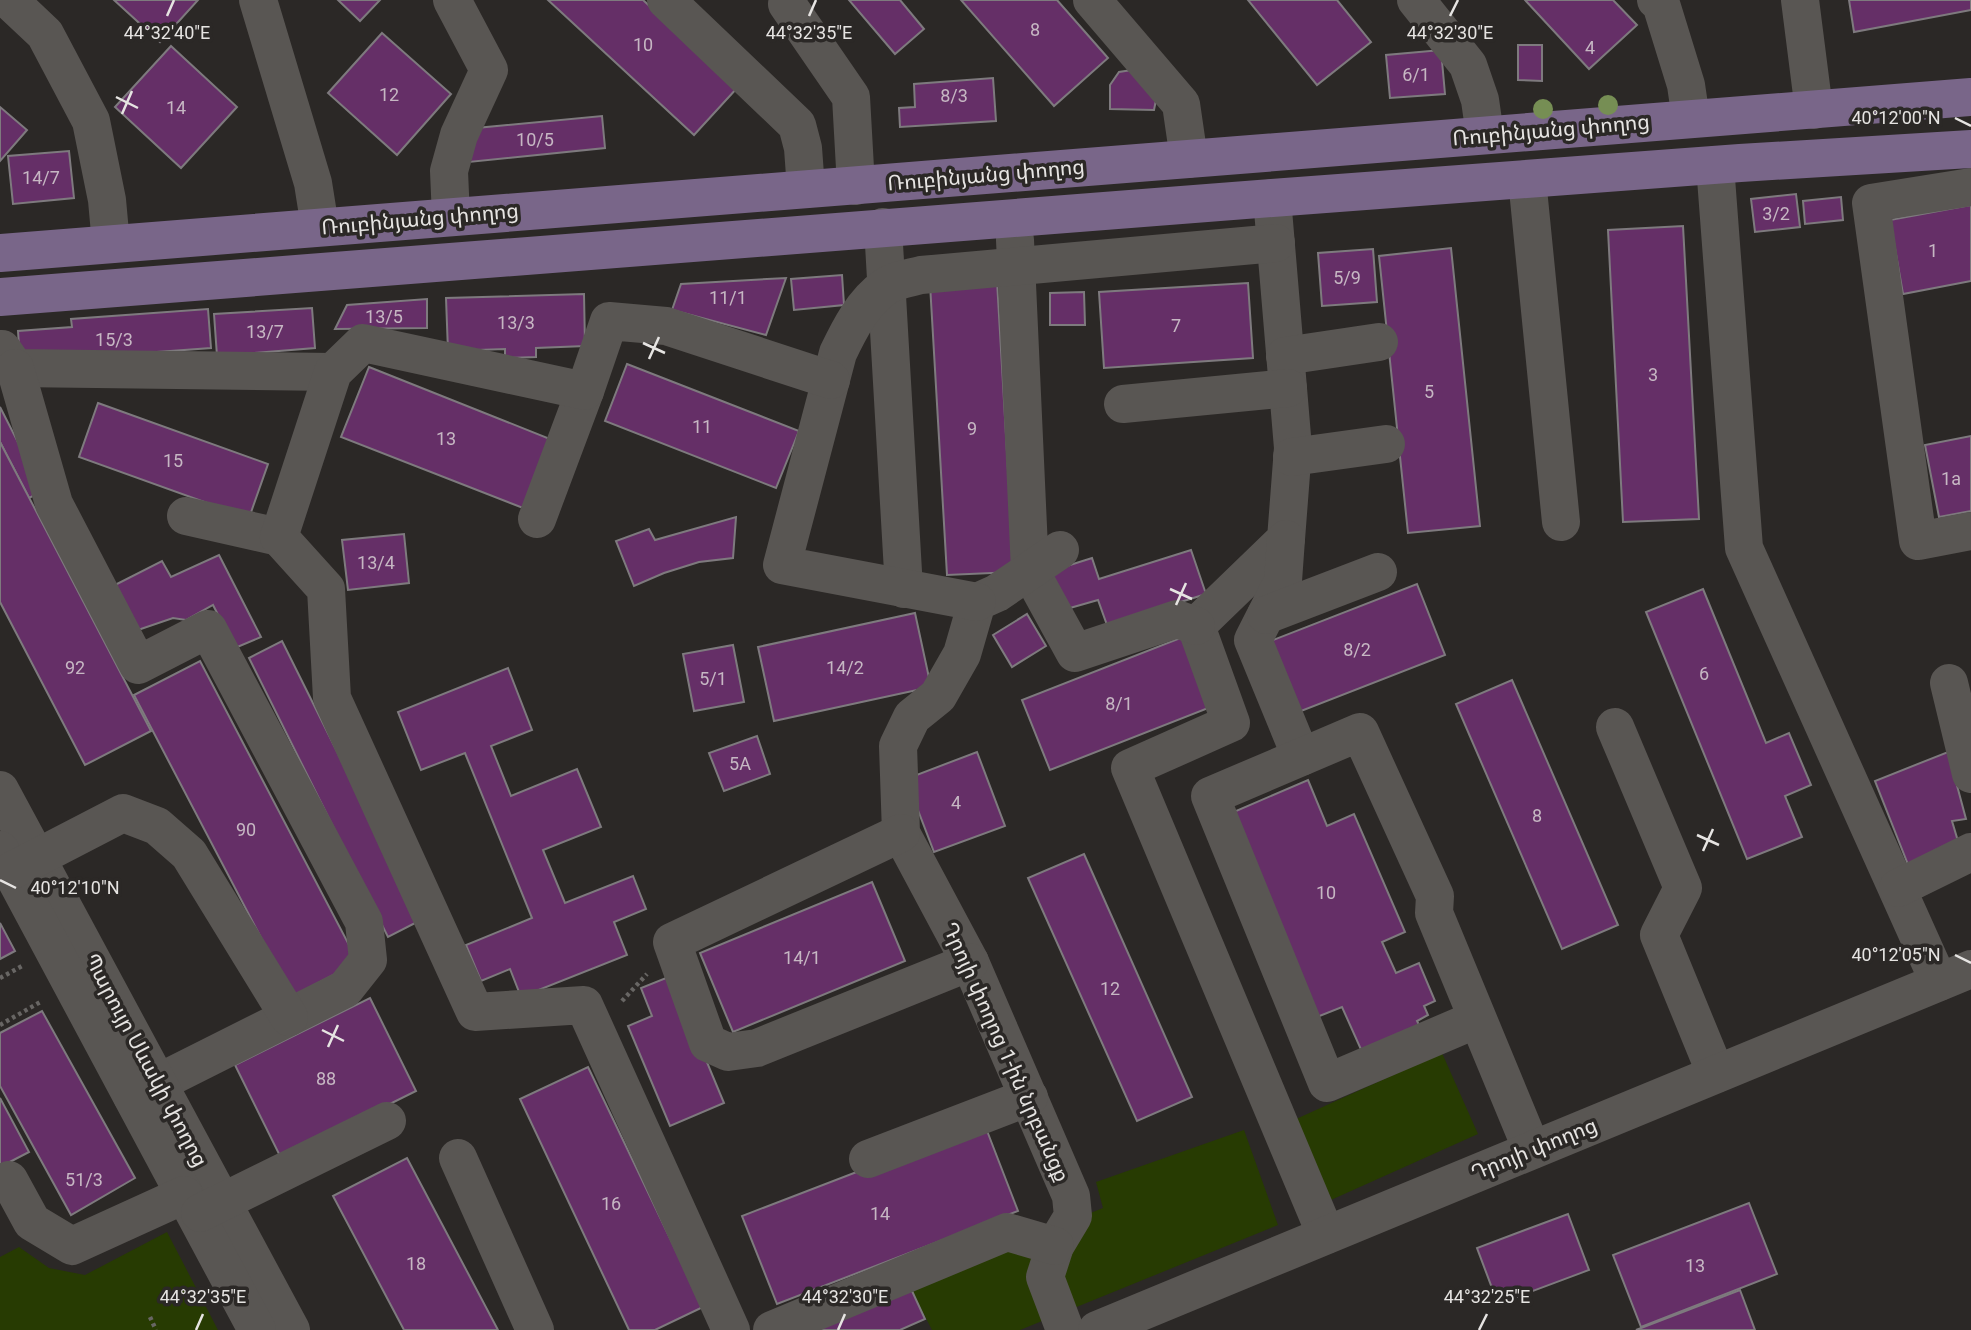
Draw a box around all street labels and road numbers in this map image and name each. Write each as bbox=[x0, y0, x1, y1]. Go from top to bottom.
street label: Ռուբինյանց փողոց bbox=[1451, 109, 1651, 151]
street label: Ռուբինյանց փողոց bbox=[886, 154, 1086, 196]
street label: Ռուբինյանց փողոց bbox=[320, 198, 520, 240]
street label: Դրոյի փողոց 1-ին նրբանցք bbox=[938, 919, 1074, 1185]
street label: Պարույր Սևակի փողոց bbox=[80, 949, 212, 1171]
street label: Դրոյի փողոց bbox=[1468, 1113, 1600, 1185]

